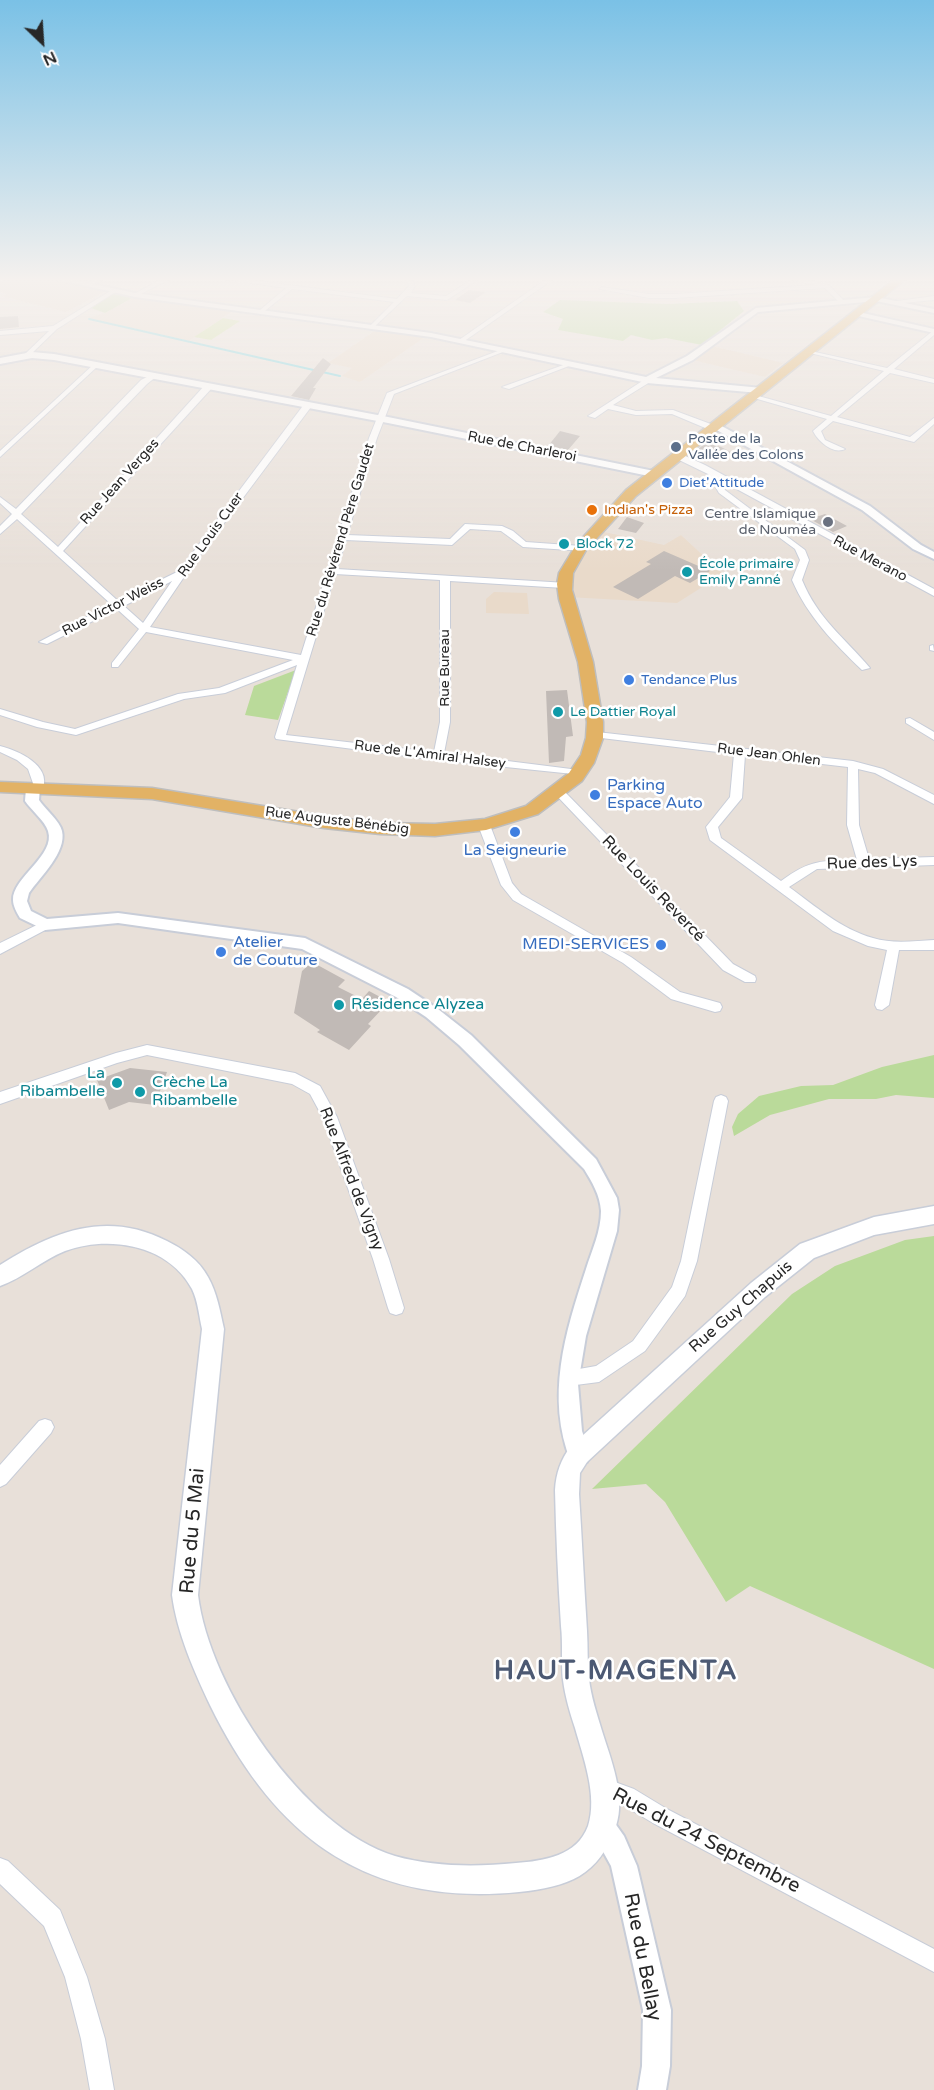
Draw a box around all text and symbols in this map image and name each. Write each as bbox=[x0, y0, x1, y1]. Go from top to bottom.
north arrow bbox=[12, 12, 72, 72]
text: N bbox=[40, 47, 60, 70]
street label: Rue de Charleroi bbox=[466, 428, 578, 466]
place label: Poste de la Vallée des Colons bbox=[688, 431, 804, 464]
street label: Rue Jean Verges bbox=[77, 435, 163, 529]
marker: Poste de la Vallée des Colons bbox=[669, 440, 683, 454]
street label: Rue du Révérend Père Gaudet bbox=[304, 441, 378, 639]
place label: Diet'Attitude bbox=[679, 475, 764, 491]
marker: Diet'Attitude bbox=[660, 476, 674, 490]
street label: Rue Louis Cuer bbox=[175, 489, 247, 581]
place label: Indian's Pizza bbox=[604, 502, 693, 518]
marker: Indian's Pizza bbox=[585, 503, 599, 517]
place label: Centre Islamique de Nouméa bbox=[705, 506, 816, 538]
marker: Centre Islamique de Nouméa bbox=[821, 515, 835, 529]
street label: Rue Merano bbox=[830, 532, 910, 586]
place label: Block 72 bbox=[576, 536, 634, 552]
marker: Block 72 bbox=[557, 537, 571, 551]
place label: École primaire Emily Panné bbox=[699, 556, 794, 588]
marker: École primaire Emily Panné bbox=[680, 565, 694, 579]
street label: Rue Victor Weiss bbox=[59, 574, 167, 640]
street label: Rue Bureau bbox=[437, 629, 453, 707]
place label: Tendance Plus bbox=[641, 672, 737, 688]
marker: Tendance Plus bbox=[622, 673, 636, 687]
place label: Le Dattier Royal bbox=[570, 704, 676, 720]
marker: Le Dattier Royal bbox=[551, 705, 565, 719]
street label: Rue de L'Amiral Halsey bbox=[353, 737, 507, 773]
street label: Rue Jean Ohlen bbox=[716, 740, 822, 770]
place label: Parking Espace Auto bbox=[607, 776, 703, 814]
marker: Parking Espace Auto bbox=[588, 788, 602, 802]
street label: Rue Auguste Bénébig bbox=[264, 804, 410, 838]
marker: La Seigneurie bbox=[508, 825, 522, 839]
street label: Rue Louis Revercé bbox=[597, 832, 709, 946]
place label: La Seigneurie bbox=[463, 841, 567, 861]
street label: Rue des Lys bbox=[826, 852, 918, 874]
place label: Atelier de Couture bbox=[233, 933, 317, 971]
place label: MEDI-SERVICES bbox=[522, 935, 649, 955]
marker: MEDI-SERVICES bbox=[654, 938, 668, 952]
marker: Atelier de Couture bbox=[214, 945, 228, 959]
place label: Résidence Alyzea bbox=[351, 995, 484, 1015]
marker: Résidence Alyzea bbox=[332, 998, 346, 1012]
place label: La Ribambelle bbox=[20, 1064, 105, 1102]
place label: Crèche La Ribambelle bbox=[152, 1073, 237, 1111]
marker: La Ribambelle bbox=[110, 1076, 124, 1090]
marker: Crèche La Ribambelle bbox=[133, 1085, 147, 1099]
street label: Rue Alfred de Vigny bbox=[315, 1105, 387, 1253]
street label: Rue Guy Chapuis bbox=[686, 1257, 796, 1357]
street label: Rue du 5 Mai bbox=[176, 1467, 210, 1595]
district label: HAUT-MAGENTA bbox=[494, 1656, 738, 1688]
street label: Rue du 24 Septembre bbox=[608, 1783, 804, 1899]
street label: Rue du Bellay bbox=[618, 1891, 666, 2023]

